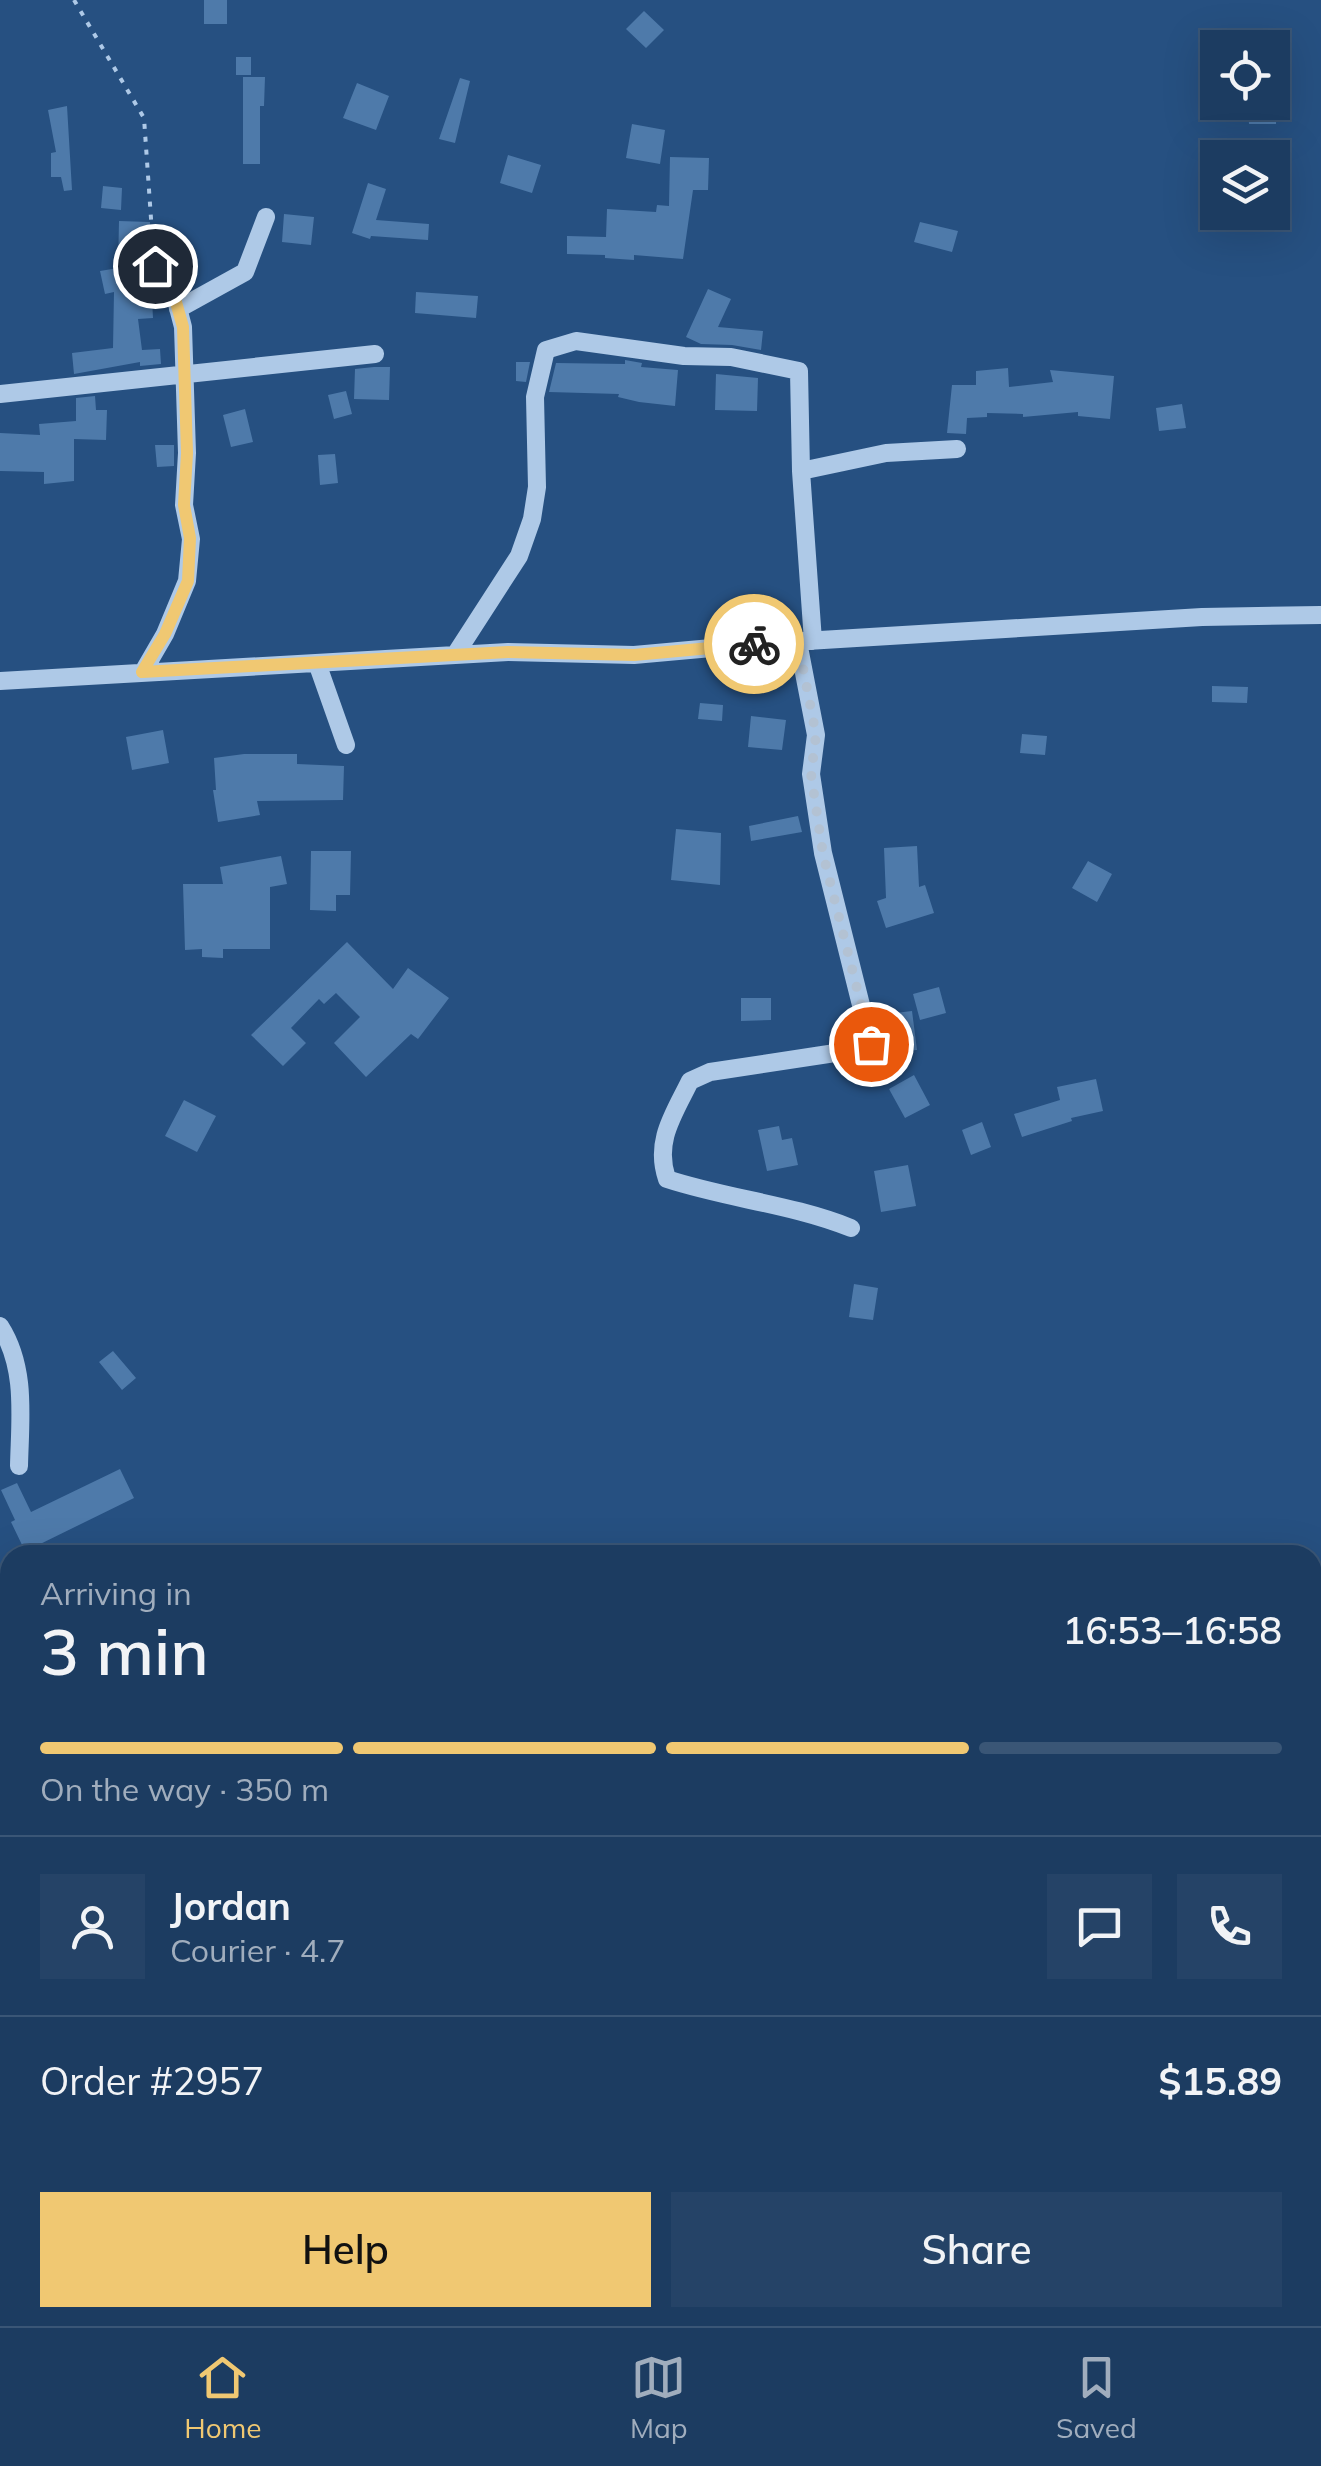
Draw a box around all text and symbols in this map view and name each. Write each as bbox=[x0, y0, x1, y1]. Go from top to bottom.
map controls bbox=[1200, 30, 1290, 230]
button: locate bbox=[1200, 30, 1290, 120]
button: layers bbox=[1200, 140, 1290, 230]
pin bbox=[113, 224, 198, 309]
icon: home bbox=[128, 239, 183, 294]
courier bbox=[704, 594, 804, 694]
icon: bike bbox=[727, 617, 782, 672]
pin bbox=[829, 1002, 914, 1087]
icon: bag bbox=[844, 1017, 899, 1072]
text: Arriving in bbox=[40, 1573, 192, 1613]
text: 16:53–16:58 bbox=[1062, 1606, 1282, 1654]
text: 3 min bbox=[40, 1610, 209, 1691]
text: On the way · 350 m bbox=[40, 1769, 329, 1809]
button: person bbox=[40, 1874, 145, 1979]
button: chat bbox=[1047, 1874, 1152, 1979]
button: phone bbox=[1177, 1874, 1282, 1979]
text: Jordan bbox=[170, 1882, 291, 1930]
text: Courier · 4.7 bbox=[170, 1930, 346, 1970]
text: Order #2957 bbox=[40, 2057, 264, 2105]
text: $15.89 bbox=[1159, 2057, 1282, 2105]
button: Help bbox=[40, 2192, 651, 2307]
button: Share bbox=[671, 2192, 1282, 2307]
tab: Home bbox=[184, 2350, 261, 2445]
tab: Map bbox=[630, 2350, 688, 2445]
tab: Saved bbox=[1056, 2350, 1137, 2445]

